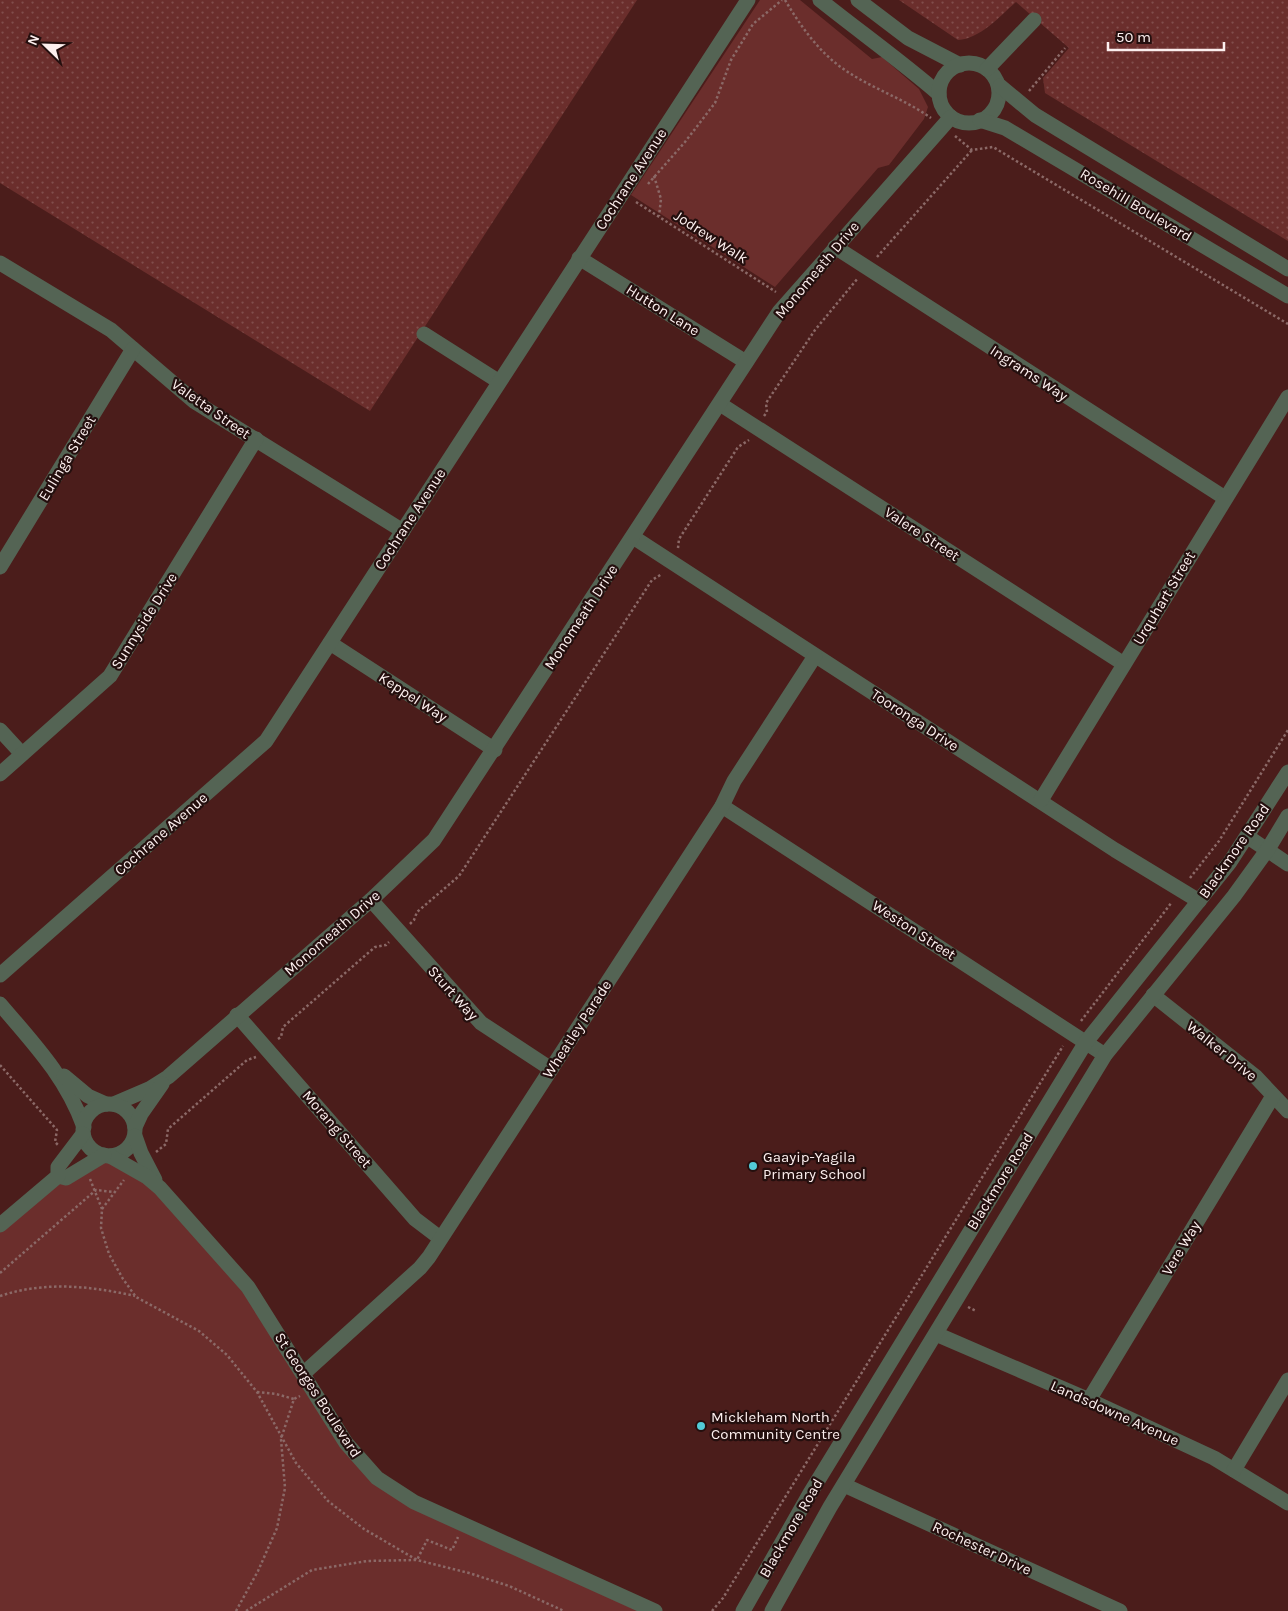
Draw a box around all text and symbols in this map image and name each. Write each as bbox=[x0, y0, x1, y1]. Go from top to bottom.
north arrow bbox=[20, 20, 70, 70]
scale bar bbox=[1108, 20, 1224, 52]
text: 50 m bbox=[1116, 28, 1151, 46]
text: N bbox=[24, 32, 43, 48]
street label: Cochrane Avenue bbox=[591, 125, 671, 233]
street label: Rosehill Boulevard bbox=[1077, 165, 1195, 245]
street label: Jodrew Walk bbox=[671, 206, 751, 268]
street label: Monomeath Drive bbox=[771, 218, 863, 322]
street label: Hutton Lane bbox=[623, 280, 703, 340]
street label: Ingrams Way bbox=[987, 341, 1071, 405]
street label: Valetta Street bbox=[168, 375, 254, 443]
street label: Eulinga Street bbox=[34, 412, 100, 504]
street label: Cochrane Avenue bbox=[370, 465, 450, 573]
street label: Valere Street bbox=[881, 503, 963, 565]
street label: Urquhart Street bbox=[1129, 548, 1199, 648]
street label: Monomeath Drive bbox=[540, 561, 622, 673]
street label: Sunnyside Drive bbox=[107, 569, 181, 673]
street label: Keppel Way bbox=[375, 668, 451, 726]
street label: Tooronga Drive bbox=[868, 685, 962, 755]
street label: Cochrane Avenue bbox=[111, 789, 211, 879]
street label: Blackmore Road bbox=[1195, 800, 1273, 902]
street label: Monomeath Drive bbox=[280, 886, 384, 980]
street label: Weston Street bbox=[869, 896, 960, 964]
street label: Sturt Way bbox=[424, 962, 482, 1024]
street label: Wheatley Parade bbox=[539, 977, 615, 1081]
street label: Walker Drive bbox=[1183, 1017, 1261, 1085]
street label: Morang Street bbox=[298, 1087, 376, 1172]
street label: Blackmore Road bbox=[963, 1129, 1037, 1233]
place label: Gaayip-Yagila Primary School bbox=[763, 1148, 866, 1183]
marker: Gaayip-Yagila Primary School bbox=[747, 1160, 759, 1172]
street label: Vere Way bbox=[1158, 1217, 1204, 1279]
street label: St Georges Boulevard bbox=[271, 1329, 365, 1461]
street label: Landsdowne Avenue bbox=[1048, 1377, 1182, 1449]
place label: Mickleham North Community Centre bbox=[711, 1408, 840, 1443]
marker: Mickleham North Community Centre bbox=[695, 1420, 707, 1432]
street label: Blackmore Road bbox=[755, 1475, 827, 1581]
street label: Rochester Drive bbox=[930, 1517, 1034, 1579]

